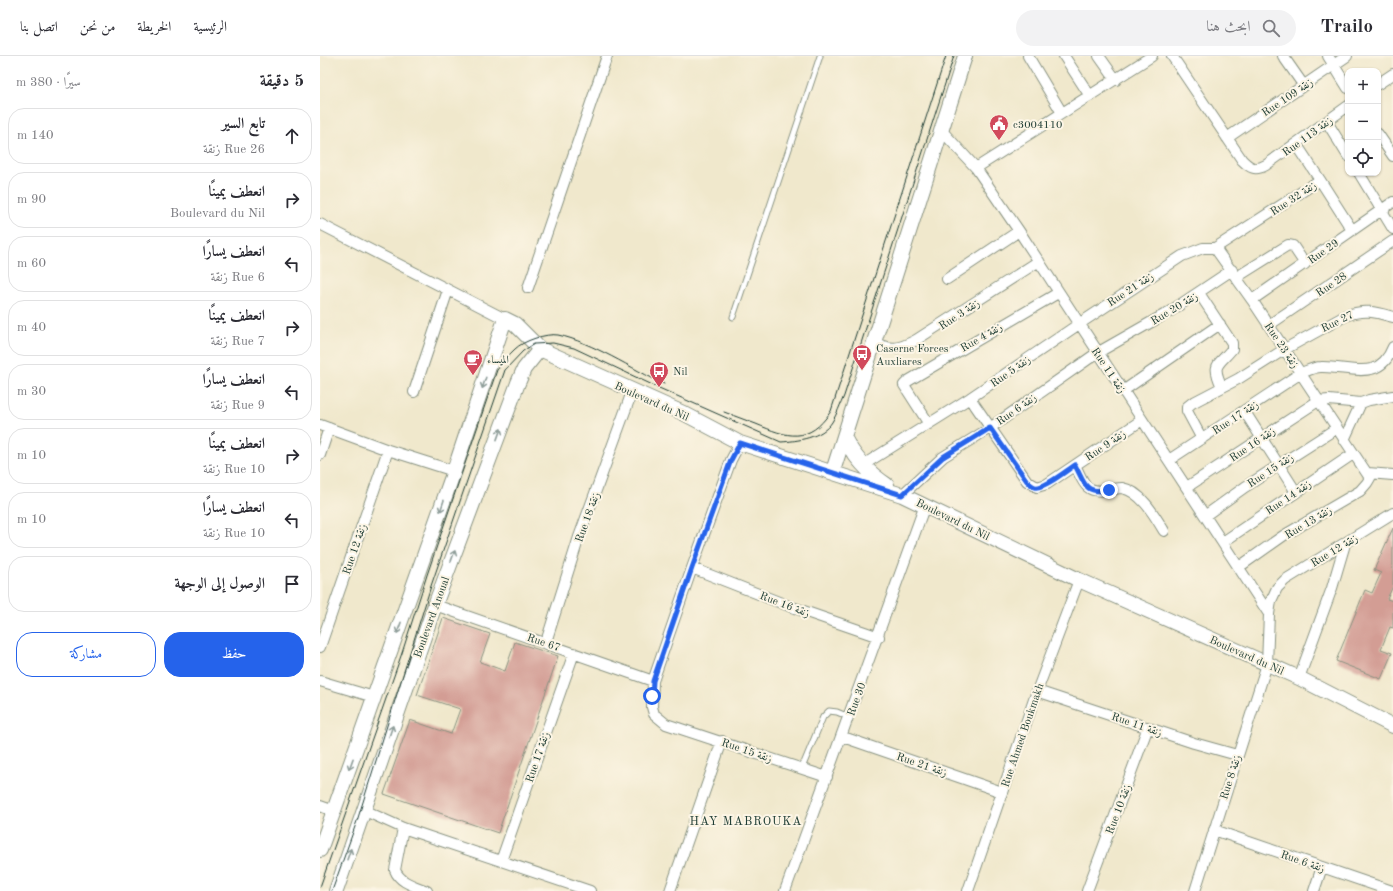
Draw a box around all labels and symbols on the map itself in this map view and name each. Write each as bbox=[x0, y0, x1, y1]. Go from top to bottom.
street label: Rue 109 زنقة bbox=[1260, 77, 1315, 119]
public building icon: c3004110 bbox=[988, 113, 1010, 141]
street label: Rue 113 زنقة bbox=[1281, 115, 1335, 159]
place label: c3004110 bbox=[1013, 120, 1062, 131]
street label: Rue 32 زنقة bbox=[1269, 180, 1319, 218]
street label: Rue 29 bbox=[1307, 238, 1341, 267]
street label: Rue 21 زنقة bbox=[1106, 271, 1156, 309]
street label: Rue 28 bbox=[1314, 271, 1349, 299]
street label: Rue 20 زنقة bbox=[1149, 291, 1200, 328]
street label: Rue 3 زنقة bbox=[937, 298, 982, 332]
street label: Rue 27 bbox=[1320, 310, 1356, 335]
street label: Rue 23 زنقة bbox=[1262, 321, 1300, 371]
street label: Rue 4 زنقة bbox=[959, 322, 1004, 355]
bus stop icon: Caserne Forces Auxliares bbox=[851, 343, 873, 371]
place label: Caserne Forces Auxliares bbox=[876, 344, 949, 368]
street label: Rue 11 زنقة bbox=[1089, 346, 1127, 396]
cafe icon: الميساء bbox=[462, 348, 484, 376]
street label: Rue 5 زنقة bbox=[989, 354, 1033, 390]
place label: الميساء bbox=[487, 355, 509, 366]
bus stop icon: Nil bbox=[648, 360, 670, 388]
place label: Nil bbox=[673, 367, 687, 378]
one-way arrow bbox=[480, 376, 487, 389]
street label: Boulevard du Nil bbox=[612, 381, 690, 424]
street label: Rue 6 زنقة bbox=[995, 392, 1039, 428]
street label: Rue 17 زنقة bbox=[1211, 399, 1261, 437]
street label: Rue 16 زنقة bbox=[1228, 426, 1278, 464]
one-way arrow bbox=[495, 429, 503, 441]
street label: Rue 9 زنقة bbox=[1084, 429, 1128, 464]
street label: Rue 15 زنقة bbox=[1246, 452, 1296, 490]
street label: Rue 14 زنقة bbox=[1264, 479, 1314, 517]
route end bbox=[1100, 481, 1118, 499]
street label: Rue 18 زنقة bbox=[574, 491, 603, 544]
street label: Boulevard du Nil bbox=[914, 498, 991, 543]
one-way arrow bbox=[438, 499, 446, 511]
street label: Rue 13 زنقة bbox=[1283, 505, 1334, 542]
street label: Rue 12 زنقة bbox=[342, 523, 369, 576]
street label: Rue 12 زنقة bbox=[1309, 533, 1360, 570]
one-way arrow bbox=[450, 550, 458, 562]
street label: Boulevard Anoual bbox=[413, 576, 452, 659]
street label: Rue 16 زنقة bbox=[758, 591, 811, 620]
one-way arrow bbox=[395, 622, 402, 635]
street label: Rue 67 bbox=[525, 633, 562, 654]
street label: Boulevard du Nil bbox=[1207, 635, 1285, 678]
street label: Rue 30 bbox=[846, 681, 869, 718]
street label: Rue Ahmed Boukmakh bbox=[1000, 682, 1046, 789]
route start bbox=[643, 687, 661, 705]
street label: Rue 11 زنقة bbox=[1110, 712, 1163, 739]
one-way arrow bbox=[388, 725, 395, 738]
street label: Rue 17 زنقة bbox=[525, 731, 552, 784]
street label: Rue 15 زنقة bbox=[720, 738, 773, 765]
street label: Rue 21 زنقة bbox=[895, 752, 948, 779]
street label: Rue 8 زنقة bbox=[1219, 754, 1244, 801]
one-way arrow bbox=[346, 758, 354, 770]
street label: Rue 10 زنقة bbox=[1105, 783, 1134, 836]
district label: HAY MABROUKA bbox=[689, 816, 803, 828]
one-way arrow bbox=[345, 848, 353, 860]
street label: Rue 6 زنقة bbox=[1279, 850, 1326, 875]

